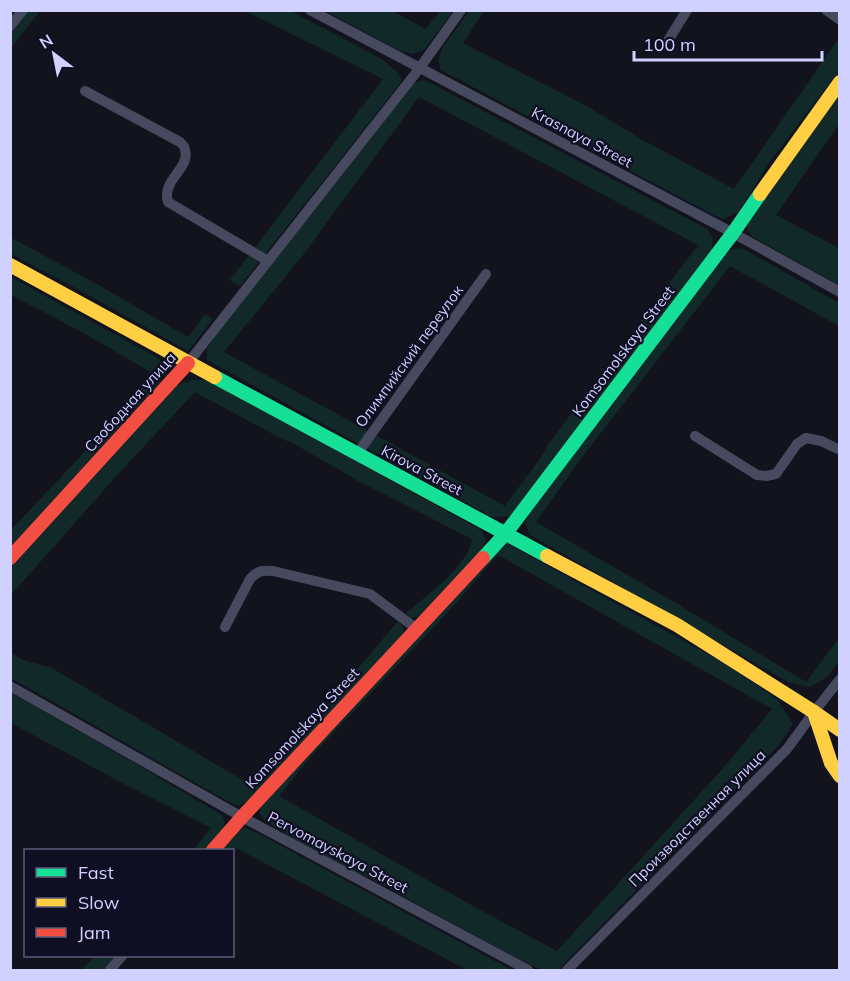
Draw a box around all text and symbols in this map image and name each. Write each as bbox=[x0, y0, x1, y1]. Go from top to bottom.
north arrow bbox=[24, 24, 84, 84]
scale bar bbox=[634, 24, 822, 62]
text: N bbox=[36, 30, 56, 53]
text: 100 m bbox=[643, 33, 696, 56]
street label: Krasnaya Street bbox=[528, 102, 636, 172]
street label: Олимпийский переулок bbox=[351, 280, 468, 431]
street label: Komsomolskaya Street bbox=[568, 282, 678, 420]
street label: Свободная улица bbox=[80, 348, 180, 456]
street label: Kirova Street bbox=[378, 441, 466, 499]
street label: Komsomolskaya Street bbox=[241, 664, 363, 792]
street label: Производственная улица bbox=[624, 745, 770, 891]
street label: Pervomayskaya Street bbox=[265, 807, 411, 897]
legend bbox=[24, 849, 234, 957]
text: Fast bbox=[78, 861, 114, 884]
text: Slow bbox=[78, 891, 120, 914]
text: Jam bbox=[78, 921, 111, 944]

